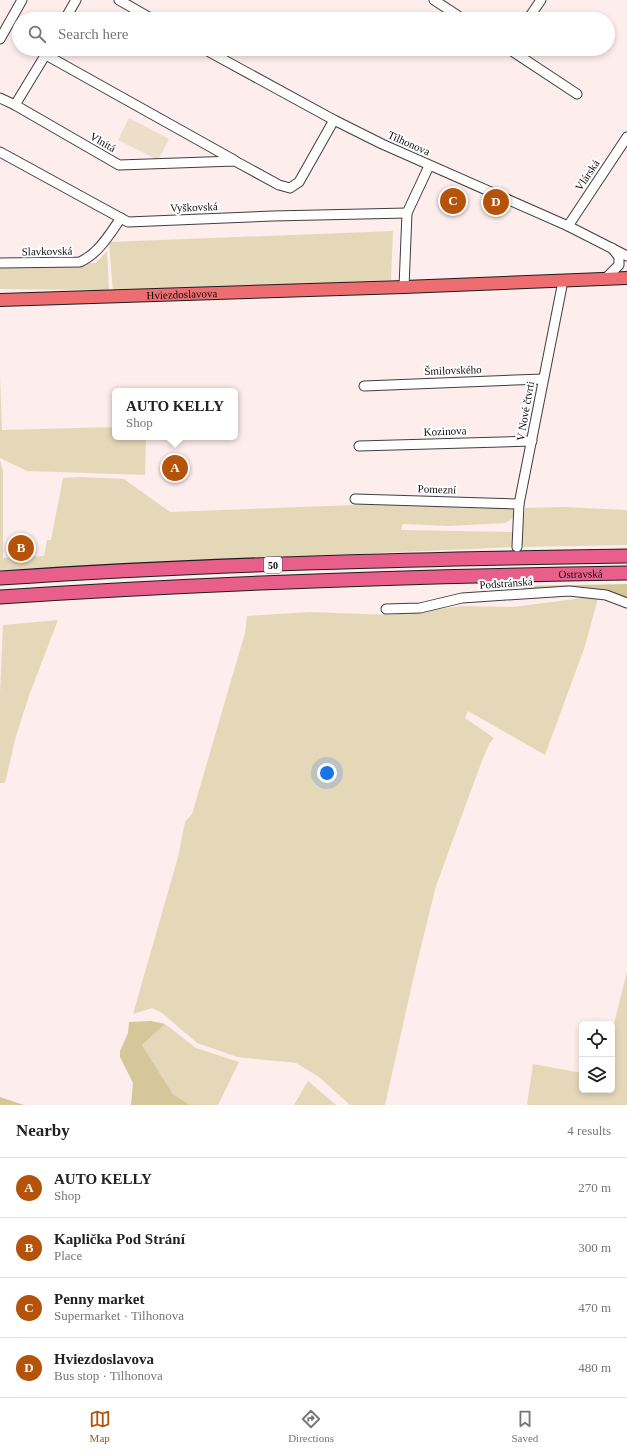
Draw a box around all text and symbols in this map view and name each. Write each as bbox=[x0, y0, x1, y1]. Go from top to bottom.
search box bbox=[12, 12, 615, 56]
icon: search bbox=[26, 23, 48, 45]
text: Search here bbox=[58, 26, 128, 42]
street label: Tilhonova bbox=[386, 128, 432, 158]
street label: Vlnitá bbox=[88, 130, 118, 154]
street label: Vlárská bbox=[572, 157, 602, 193]
pin: C bbox=[440, 186, 466, 216]
pin: D bbox=[483, 187, 509, 217]
street label: Vyškovská bbox=[170, 200, 218, 214]
street label: Slavkovská bbox=[22, 245, 73, 257]
street label: Hviezdoslavova bbox=[146, 287, 218, 301]
street label: Šmilovského bbox=[424, 363, 482, 377]
street label: V Nové čtvrti bbox=[514, 380, 536, 442]
popup bbox=[112, 388, 238, 440]
text: AUTO KELLY bbox=[126, 398, 224, 414]
text: Shop bbox=[126, 415, 153, 430]
street label: Kozinova bbox=[423, 424, 467, 438]
pin: A bbox=[162, 453, 188, 483]
street label: Pomezní bbox=[418, 482, 456, 496]
pin: B bbox=[8, 533, 34, 563]
road number: 50 bbox=[264, 557, 282, 573]
street label: Ostravská bbox=[558, 567, 603, 580]
street label: Podstránská bbox=[479, 575, 533, 591]
your location bbox=[317, 763, 337, 783]
map controls bbox=[579, 1021, 615, 1093]
button: locate bbox=[579, 1021, 615, 1057]
button: layers bbox=[579, 1057, 615, 1093]
text: Nearby bbox=[16, 1121, 70, 1140]
text: 4 results bbox=[567, 1123, 611, 1138]
text: AUTO KELLY bbox=[54, 1171, 152, 1187]
text: A bbox=[24, 1180, 34, 1195]
text: 270 m bbox=[578, 1180, 611, 1195]
text: Shop bbox=[54, 1188, 81, 1203]
text: Kaplička Pod Strání bbox=[54, 1231, 185, 1247]
text: B bbox=[25, 1240, 33, 1255]
text: 300 m bbox=[578, 1240, 611, 1255]
text: Place bbox=[54, 1248, 82, 1263]
text: Penny market bbox=[54, 1291, 144, 1307]
text: C bbox=[24, 1300, 34, 1315]
text: 470 m bbox=[578, 1300, 611, 1315]
text: Supermarket · Tilhonova bbox=[54, 1308, 184, 1323]
text: Hviezdoslavova bbox=[54, 1351, 154, 1367]
text: D bbox=[24, 1360, 34, 1375]
text: 480 m bbox=[578, 1360, 611, 1375]
text: Bus stop · Tilhonova bbox=[54, 1368, 163, 1383]
tab: Map bbox=[89, 1408, 111, 1444]
tab: Directions bbox=[288, 1408, 334, 1444]
tab: Saved bbox=[511, 1408, 538, 1444]

